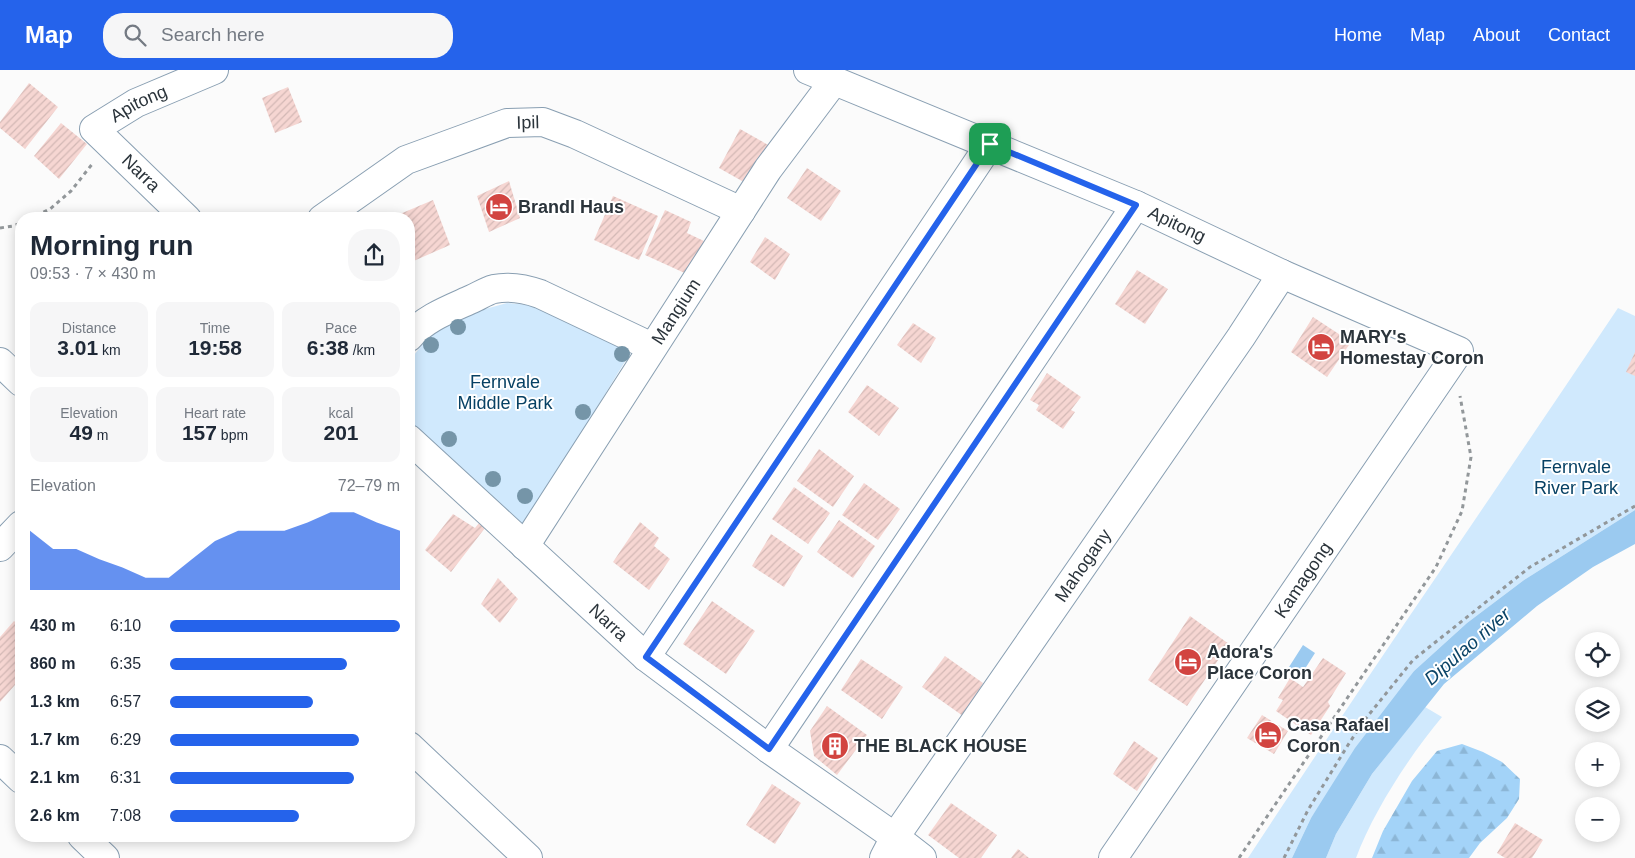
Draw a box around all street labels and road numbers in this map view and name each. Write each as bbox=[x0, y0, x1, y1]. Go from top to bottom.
street label: Apitong bbox=[107, 81, 170, 126]
street label: Ipil bbox=[516, 112, 540, 133]
street label: Narra bbox=[118, 150, 165, 197]
street label: Apitong bbox=[1145, 202, 1209, 246]
street label: Mangium bbox=[648, 275, 705, 348]
street label: Mahogany bbox=[1051, 525, 1115, 606]
street label: Kamagong bbox=[1270, 538, 1336, 622]
street label: Narra bbox=[585, 600, 633, 646]

